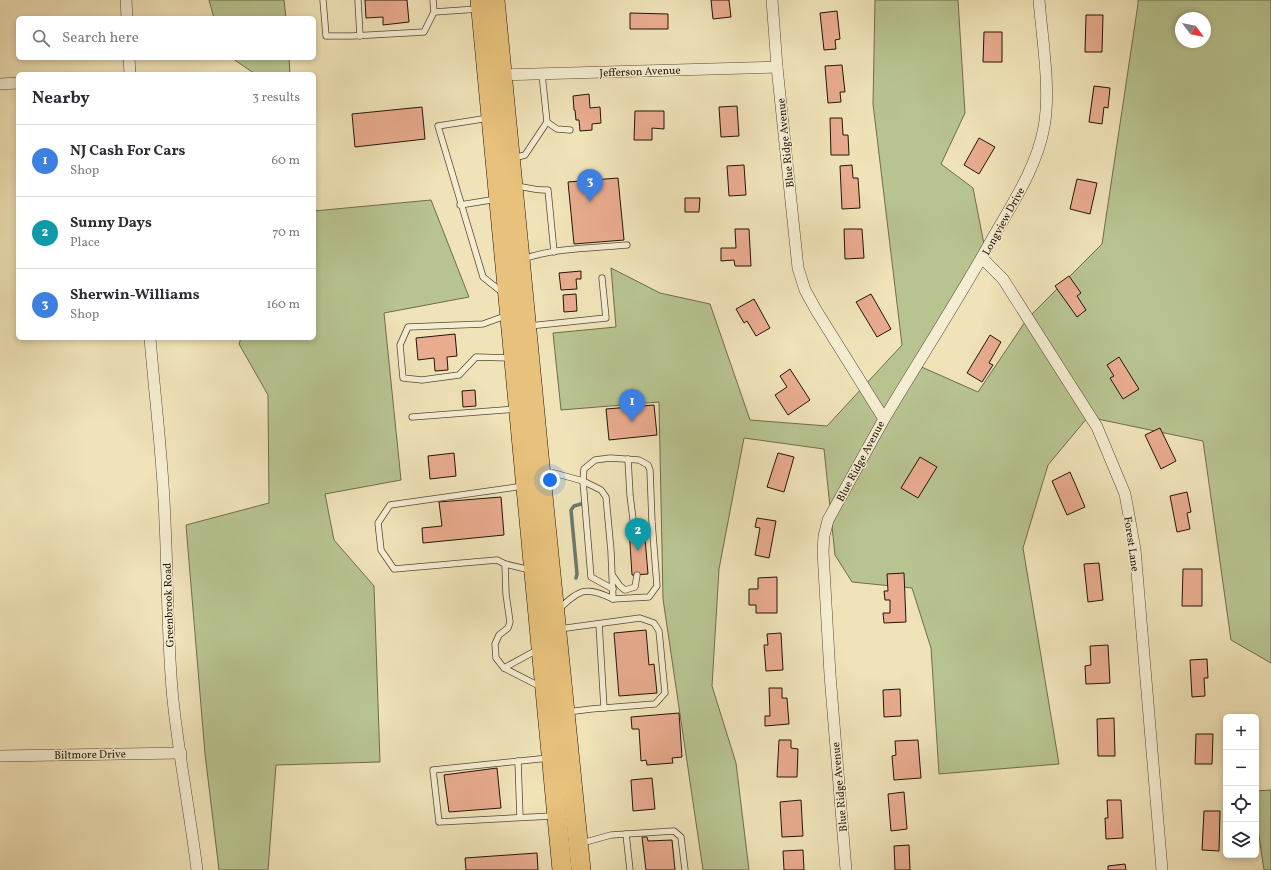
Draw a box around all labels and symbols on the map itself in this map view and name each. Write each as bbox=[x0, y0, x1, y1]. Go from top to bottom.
north arrow bbox=[1175, 12, 1211, 48]
street label: Jefferson Avenue bbox=[599, 64, 681, 81]
street label: Blue Ridge Avenue bbox=[774, 97, 799, 188]
pin: 3 bbox=[577, 169, 603, 202]
street label: Longview Drive bbox=[979, 185, 1029, 258]
pin: 1 bbox=[619, 389, 645, 422]
street label: Blue Ridge Avenue bbox=[834, 419, 889, 505]
your location bbox=[540, 470, 560, 490]
street label: Forest Lane bbox=[1119, 516, 1142, 573]
pin: 2 bbox=[625, 518, 651, 551]
street label: Greenbrook Road bbox=[161, 562, 178, 648]
street label: Blue Ridge Avenue bbox=[829, 741, 852, 832]
street label: Biltmore Drive bbox=[54, 747, 126, 764]

